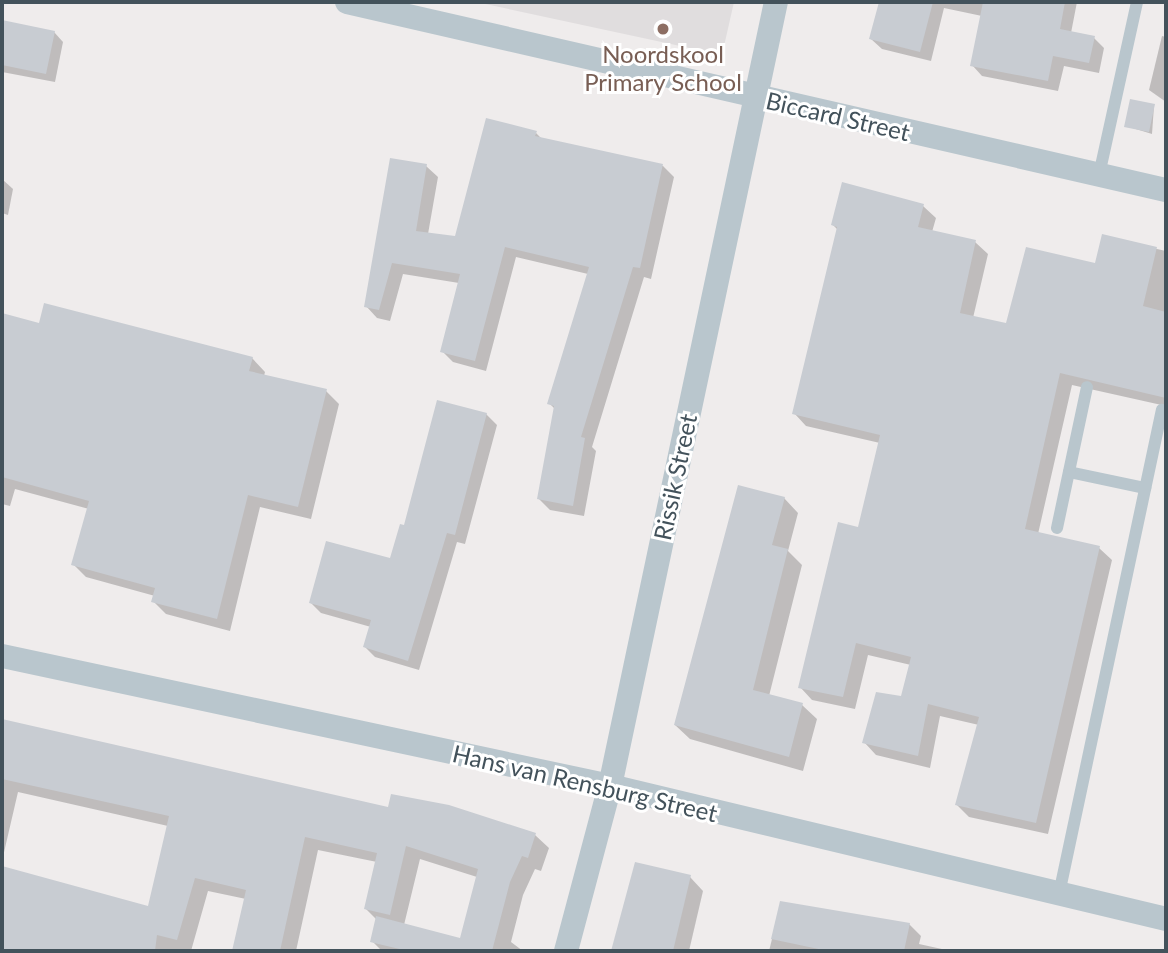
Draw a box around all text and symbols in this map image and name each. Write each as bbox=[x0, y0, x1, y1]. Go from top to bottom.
marker: Noordskool Primary School bbox=[655, 21, 671, 37]
place label: Noordskool Primary School bbox=[584, 40, 742, 96]
street label: Biccard Street bbox=[763, 85, 913, 147]
street label: Rissik Street bbox=[648, 411, 702, 543]
street label: Hans van Rensburg Street bbox=[450, 738, 720, 828]

